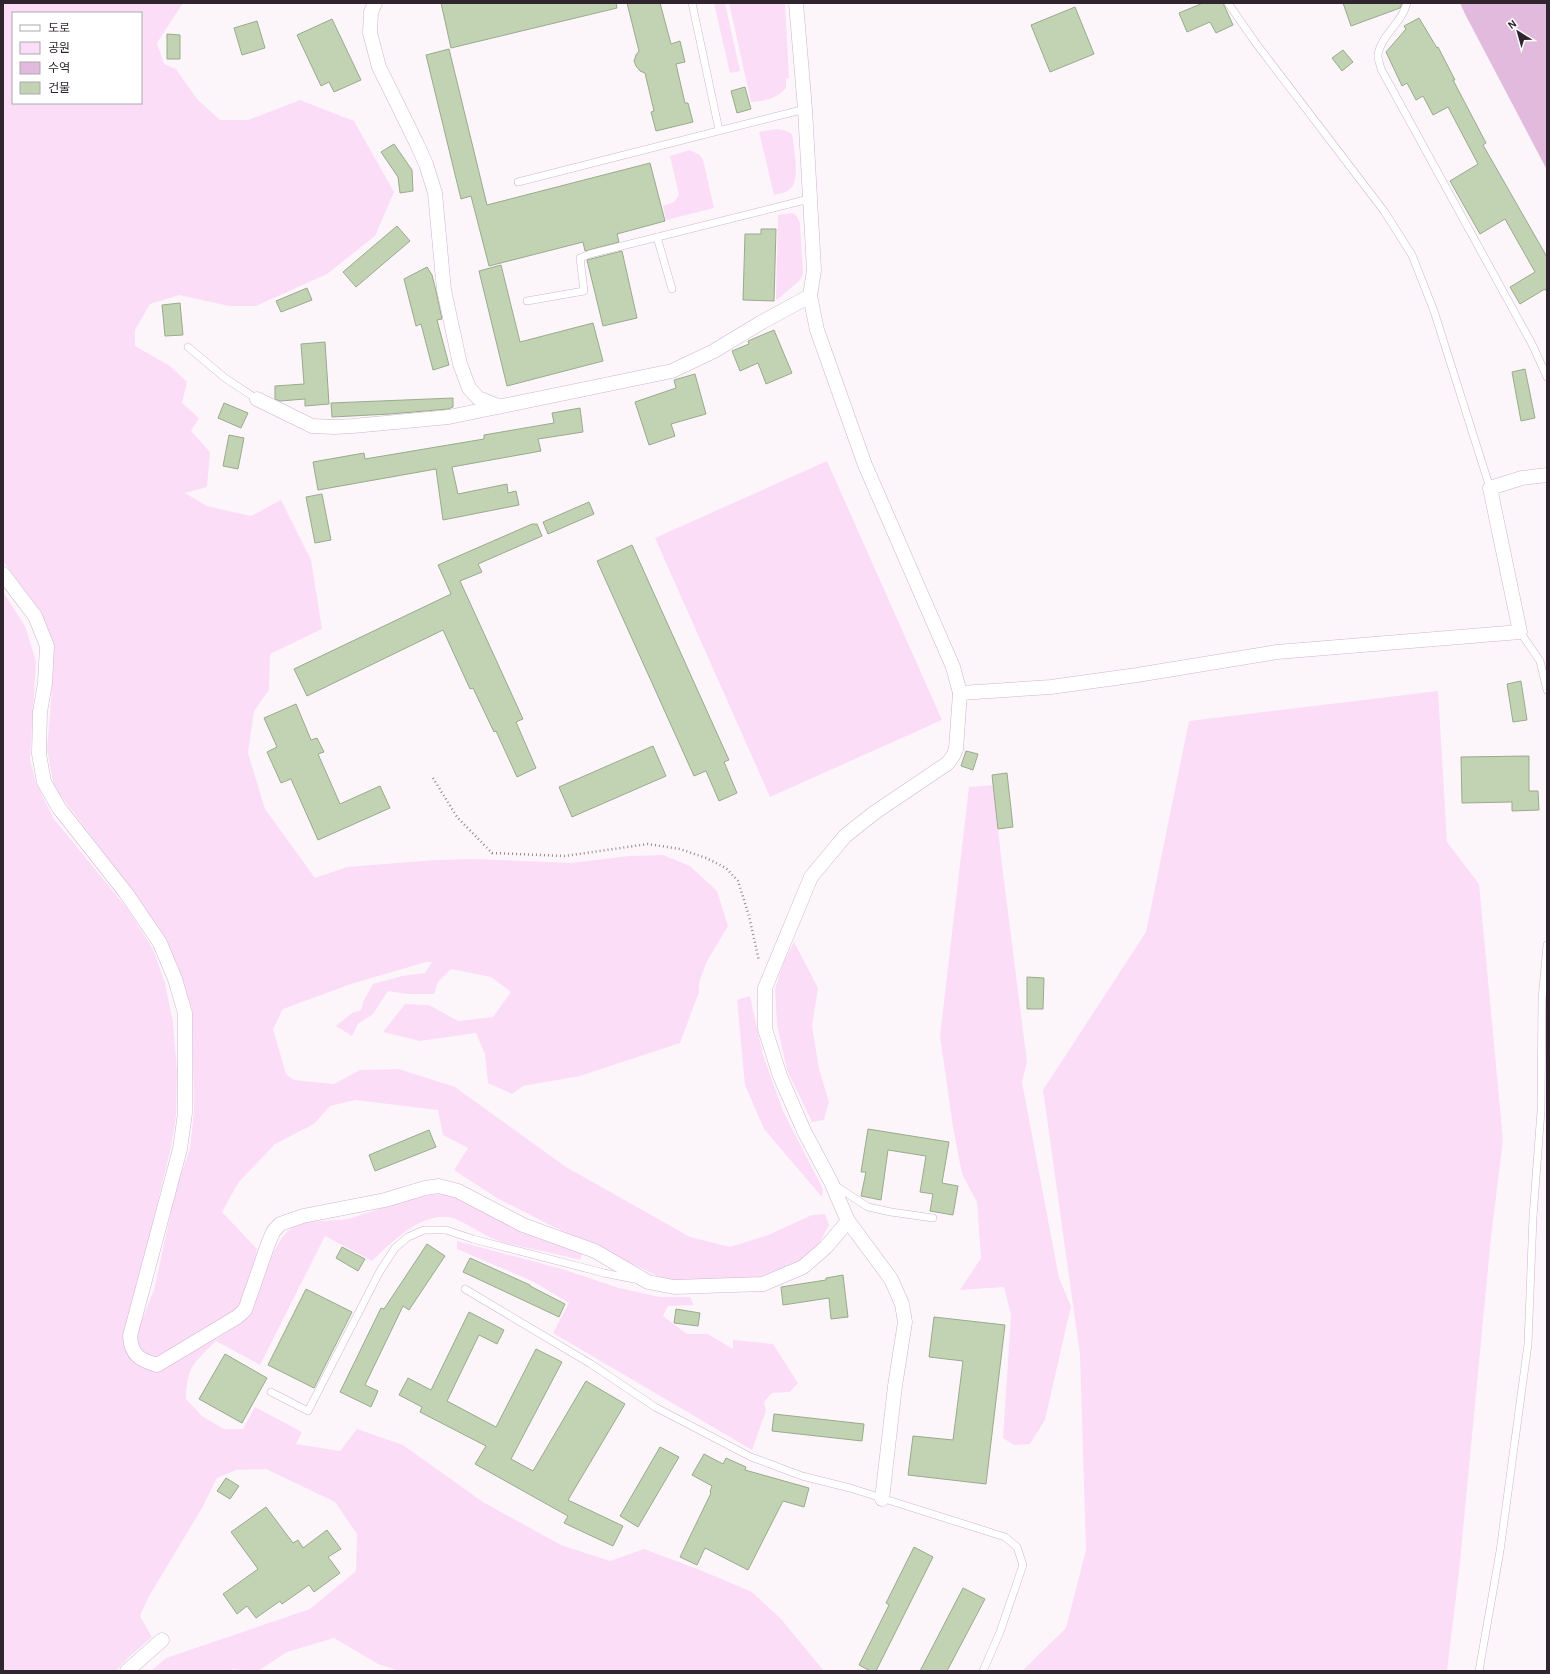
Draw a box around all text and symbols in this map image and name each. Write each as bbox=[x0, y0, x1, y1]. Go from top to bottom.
legend bbox=[12, 12, 142, 104]
north arrow bbox=[1498, 12, 1538, 52]
text: N bbox=[1506, 18, 1519, 31]
text: 도로 bbox=[48, 22, 70, 34]
text: 공원 bbox=[48, 42, 70, 54]
text: 수역 bbox=[48, 62, 70, 74]
text: 건물 bbox=[48, 82, 70, 94]

